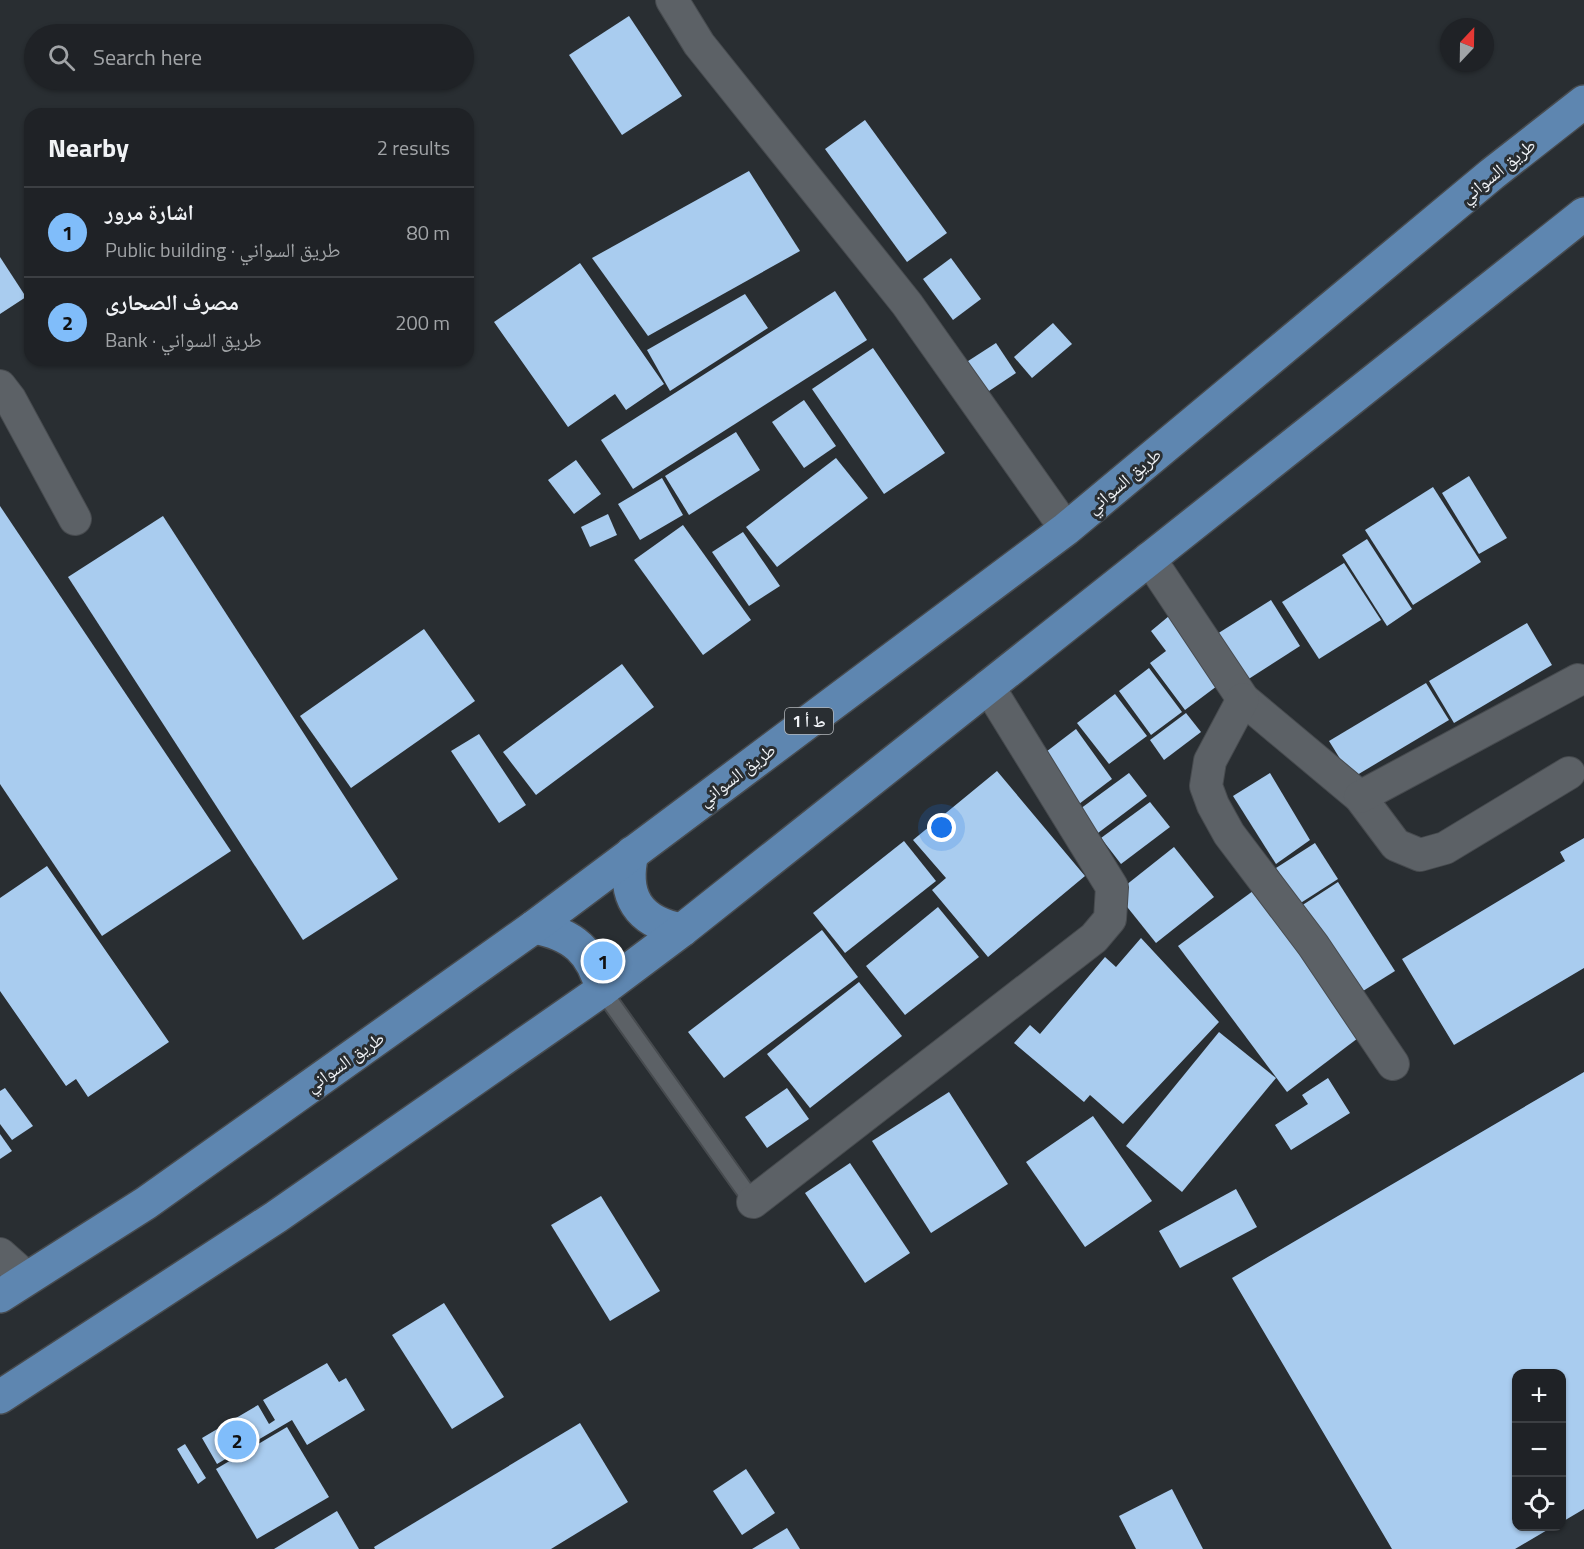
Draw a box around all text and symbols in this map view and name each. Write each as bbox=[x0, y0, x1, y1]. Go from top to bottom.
north arrow bbox=[1440, 18, 1494, 72]
search box bbox=[24, 24, 474, 90]
text: Search here bbox=[93, 40, 202, 74]
icon: search bbox=[45, 41, 78, 74]
text: Nearby bbox=[48, 128, 129, 167]
text: 2 results bbox=[377, 132, 450, 163]
street label: طريق السواني bbox=[1454, 132, 1542, 211]
text: اشارة مرور bbox=[105, 195, 194, 229]
text: 1 bbox=[62, 217, 73, 248]
text: 80 m bbox=[406, 217, 450, 248]
text: Public building · طريق السواني bbox=[105, 234, 340, 265]
text: مصرف الصحارى bbox=[105, 285, 239, 319]
text: 2 bbox=[62, 307, 73, 338]
text: 200 m bbox=[395, 307, 450, 338]
text: Bank · طريق السواني bbox=[105, 324, 262, 355]
street label: طريق السواني bbox=[1080, 441, 1168, 521]
road number: ط أ 1 bbox=[785, 708, 833, 734]
street label: طريق السواني bbox=[692, 736, 782, 814]
your location bbox=[927, 813, 956, 842]
pin: 1 bbox=[584, 938, 622, 984]
street label: طريق السواني bbox=[300, 1024, 391, 1100]
map controls bbox=[1512, 1369, 1566, 1531]
button: + bbox=[1512, 1369, 1566, 1423]
pin: 2 bbox=[218, 1418, 256, 1462]
button: − bbox=[1512, 1423, 1566, 1477]
button: locate bbox=[1512, 1477, 1566, 1531]

